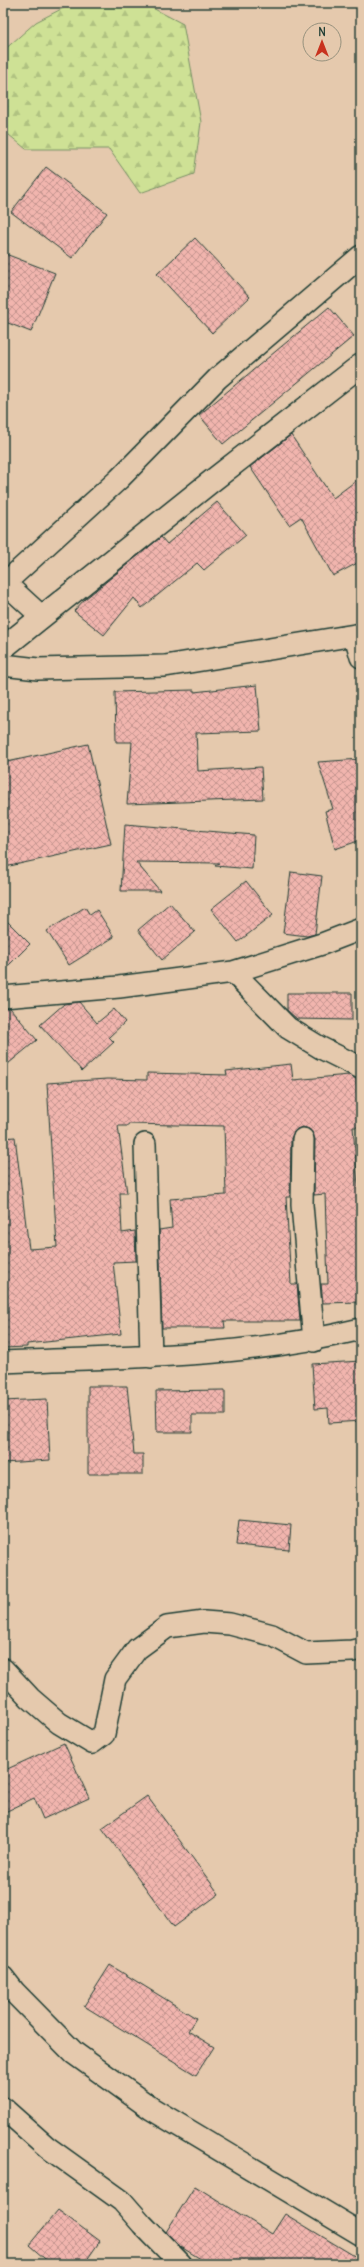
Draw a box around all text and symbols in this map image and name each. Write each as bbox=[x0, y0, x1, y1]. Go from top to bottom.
north arrow bbox=[302, 22, 342, 62]
text: N bbox=[318, 25, 326, 39]

